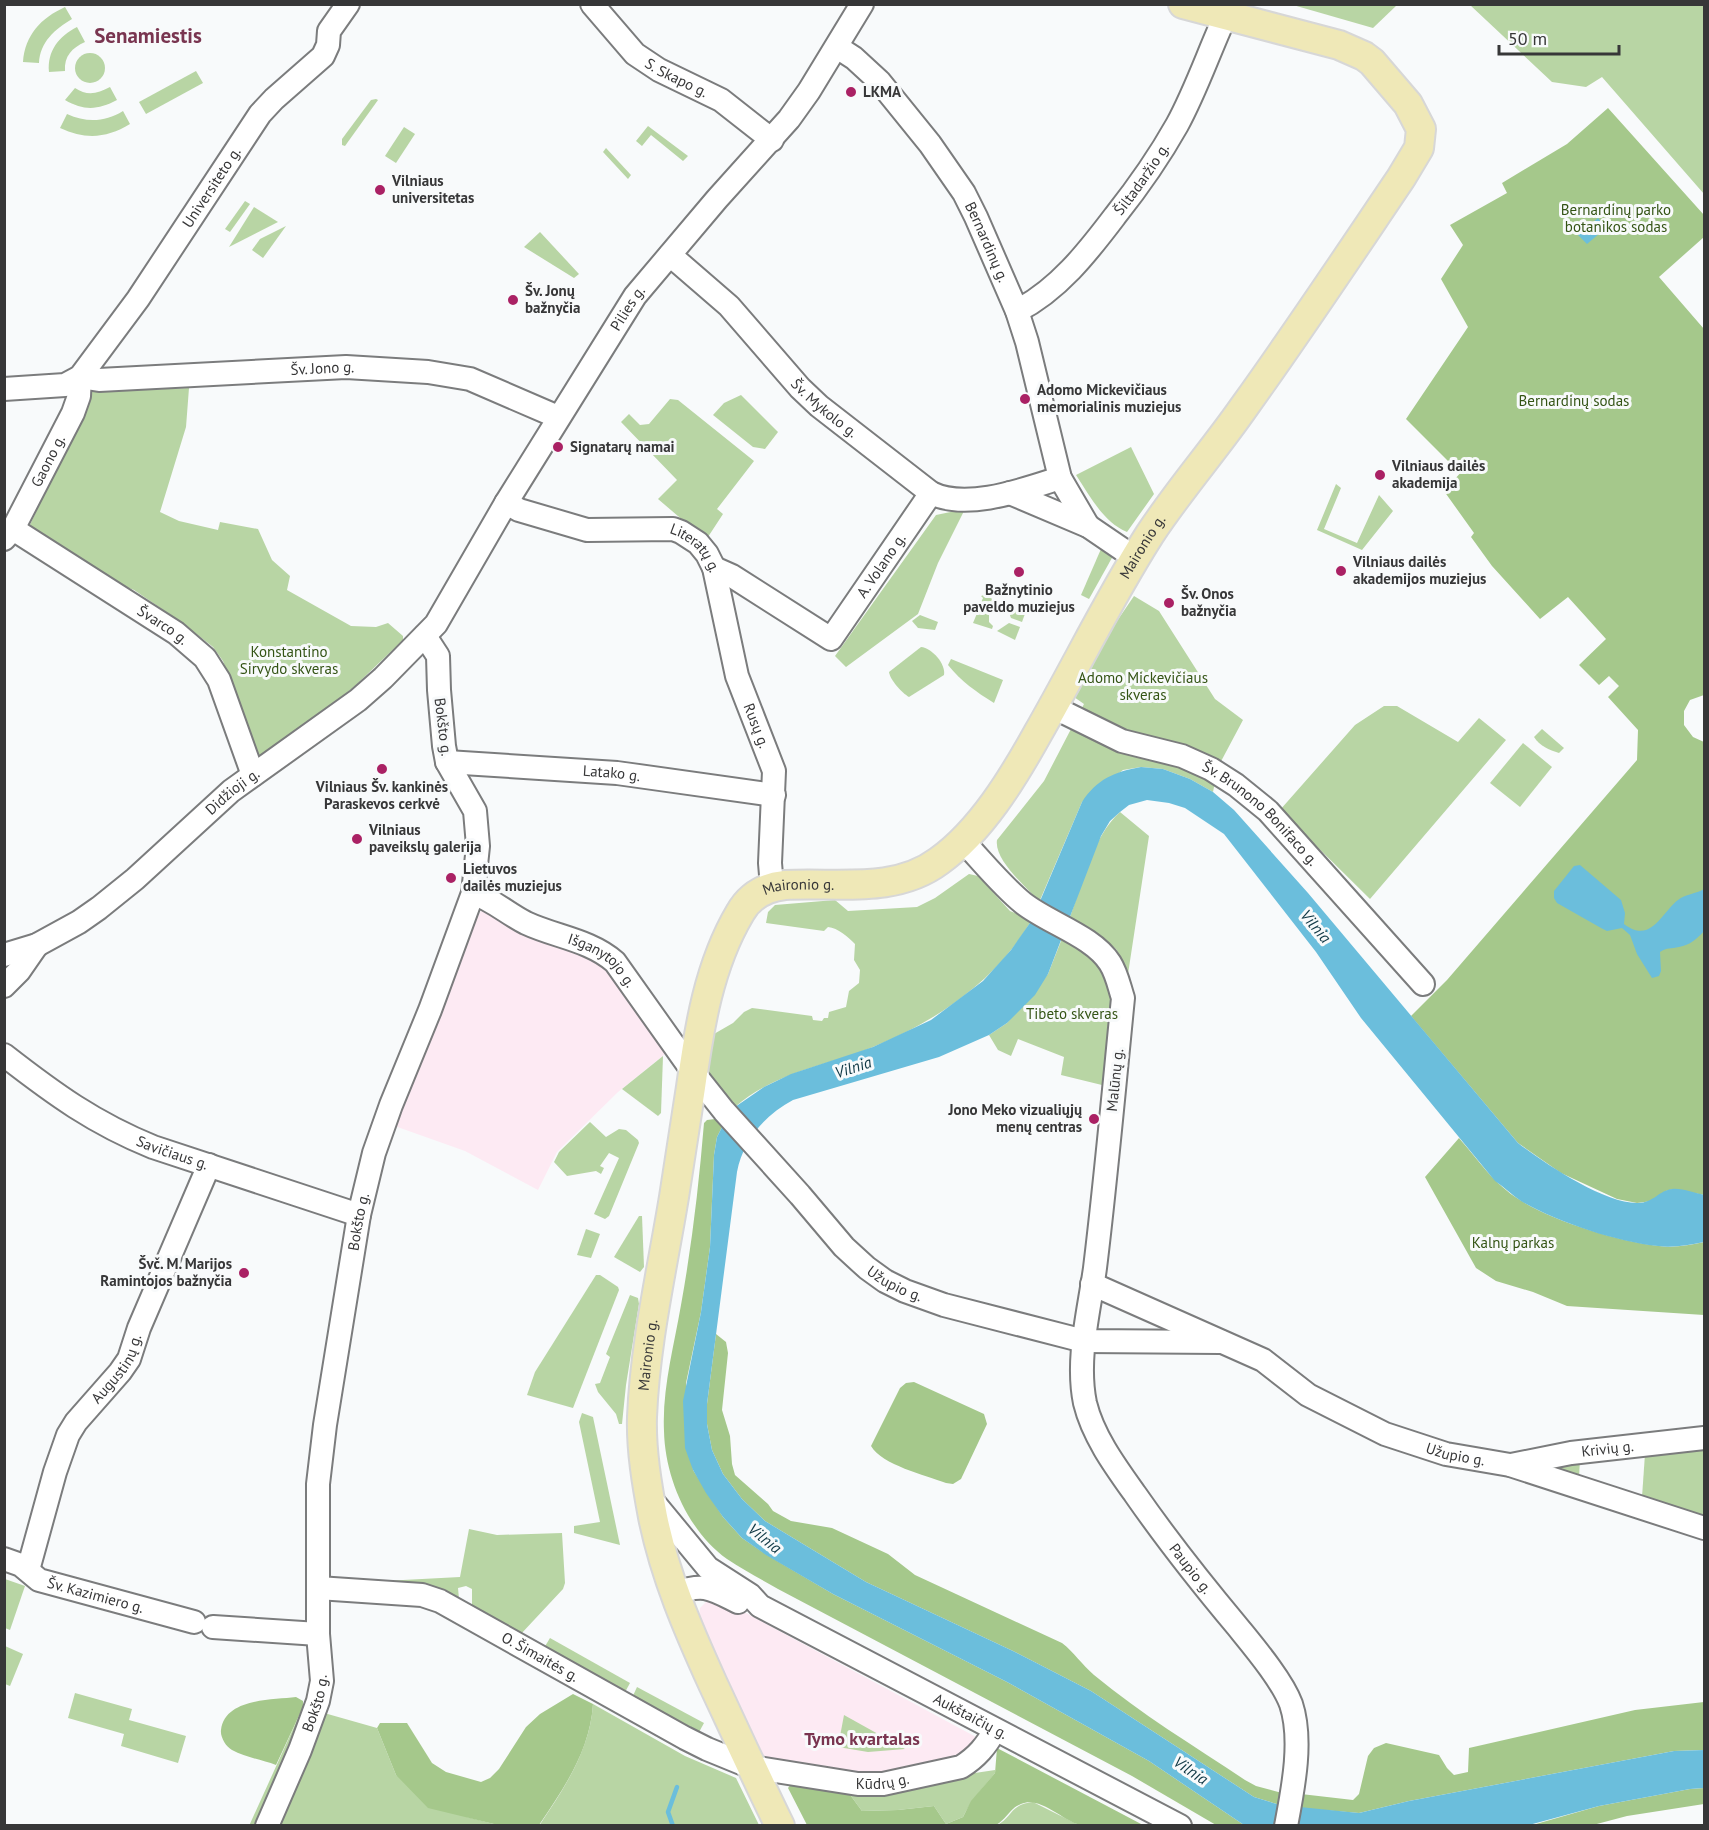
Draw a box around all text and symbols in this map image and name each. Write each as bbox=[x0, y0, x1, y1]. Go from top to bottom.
scale bar bbox=[1499, 18, 1619, 56]
district label: Senamiestis bbox=[94, 22, 202, 49]
text: 50 m bbox=[1508, 27, 1547, 50]
street label: S. Skapo g. bbox=[642, 53, 711, 101]
place label: LKMA bbox=[863, 82, 902, 101]
marker: LKMA bbox=[844, 85, 858, 99]
street label: Šiltadaržio g. bbox=[1109, 140, 1173, 219]
street label: Universiteto g. bbox=[178, 143, 245, 231]
place label: Vilniaus universitetas bbox=[391, 171, 474, 207]
marker: Vilniaus universitetas bbox=[373, 183, 387, 197]
street label: Bernardinų g. bbox=[961, 198, 1013, 285]
park label: Bernardinų parko botanikos sodas bbox=[1561, 200, 1671, 236]
place label: Šv. Jonų bažnyčia bbox=[525, 281, 581, 317]
street label: Pilies g. bbox=[606, 281, 649, 334]
marker: Šv. Jonų bažnyčia bbox=[506, 293, 520, 307]
street label: Šv. Jono g. bbox=[290, 357, 355, 379]
street label: Šv. Mykolo g. bbox=[787, 374, 862, 442]
place label: Adomo Mickevičiaus memorialinis muziejus bbox=[1037, 380, 1181, 416]
park label: Bernardinų sodas bbox=[1519, 391, 1629, 410]
marker: Adomo Mickevičiaus memorialinis muziejus bbox=[1018, 392, 1032, 406]
street label: Gaono g. bbox=[26, 431, 69, 490]
place label: Signatarų namai bbox=[570, 437, 675, 456]
marker: Signatarų namai bbox=[551, 440, 565, 454]
place label: Vilniaus dailės akademija bbox=[1391, 456, 1485, 492]
marker: Vilniaus dailės akademija bbox=[1373, 468, 1387, 482]
street label: Maironio g. bbox=[1115, 511, 1169, 582]
street label: Literatų g. bbox=[668, 519, 725, 574]
street label: A. Volano g. bbox=[852, 529, 910, 601]
place label: Vilniaus dailės akademijos muziejus bbox=[1352, 552, 1486, 588]
marker: Vilniaus dailės akademijos muziejus bbox=[1334, 564, 1348, 578]
marker: Bažnytinio paveldo muziejus bbox=[1012, 565, 1026, 579]
place label: Bažnytinio paveldo muziejus bbox=[963, 580, 1075, 616]
place label: Šv. Onos bažnyčia bbox=[1181, 584, 1237, 620]
marker: Šv. Onos bažnyčia bbox=[1162, 596, 1176, 610]
street label: Švarco g. bbox=[134, 601, 193, 649]
park label: Konstantino Sirvydo skveras bbox=[240, 642, 338, 678]
park label: Adomo Mickevičiaus skveras bbox=[1078, 668, 1208, 704]
street label: Bokšto g. bbox=[431, 697, 456, 757]
street label: Rusų g. bbox=[739, 700, 774, 751]
street label: Šv. Brunono Bonifaco g. bbox=[1200, 756, 1322, 869]
street label: Latako g. bbox=[582, 761, 642, 785]
marker: Vilniaus Šv. kankinės Paraskevos cerkvė bbox=[375, 762, 389, 776]
street label: Didžioji g. bbox=[201, 764, 263, 819]
place label: Vilniaus Šv. kankinės Paraskevos cerkvė bbox=[315, 777, 448, 813]
place label: Vilniaus paveikslų galerija bbox=[368, 820, 482, 856]
marker: Vilniaus paveikslų galerija bbox=[350, 832, 364, 846]
place label: Lietuvos dailės muziejus bbox=[463, 859, 562, 895]
marker: Lietuvos dailės muziejus bbox=[444, 871, 458, 885]
street label: Maironio g. bbox=[760, 874, 834, 899]
water label: Vilnia bbox=[1296, 905, 1336, 947]
street label: Išganytojo g. bbox=[566, 929, 640, 991]
park label: Tibeto skveras bbox=[1026, 1004, 1118, 1023]
street label: Malūnų g. bbox=[1102, 1047, 1127, 1112]
water label: Vilnia bbox=[832, 1052, 874, 1082]
place label: Jono Meko vizualiųjų menų centras bbox=[947, 1100, 1082, 1136]
marker: Jono Meko vizualiųjų menų centras bbox=[1087, 1112, 1101, 1126]
street label: Savičiaus g. bbox=[134, 1131, 211, 1174]
street label: Bokšto g. bbox=[343, 1191, 373, 1252]
park label: Kalnų parkas bbox=[1472, 1233, 1554, 1252]
place label: Švč. M. Marijos Ramintojos bažnyčia bbox=[100, 1254, 232, 1290]
street label: Užupio g. bbox=[863, 1261, 925, 1305]
marker: Švč. M. Marijos Ramintojos bažnyčia bbox=[237, 1266, 251, 1280]
street label: Maironio g. bbox=[634, 1318, 661, 1392]
street label: Augustinų g. bbox=[87, 1332, 145, 1407]
street label: Krivių g. bbox=[1580, 1436, 1635, 1461]
street label: Užupio g. bbox=[1424, 1438, 1487, 1470]
water label: Vilnia bbox=[744, 1518, 786, 1558]
street label: Paupio g. bbox=[1165, 1539, 1217, 1597]
street label: Šv. Kazimiero g. bbox=[45, 1573, 146, 1617]
street label: O. Šimaitės g. bbox=[498, 1627, 582, 1686]
street label: Bokšto g. bbox=[297, 1674, 331, 1734]
street label: Aukštaičių g. bbox=[930, 1689, 1011, 1743]
district label: Tymo kvartalas bbox=[804, 1727, 920, 1750]
water label: Vilnia bbox=[1170, 1751, 1212, 1789]
street label: Kūdrų g. bbox=[856, 1769, 911, 1793]

